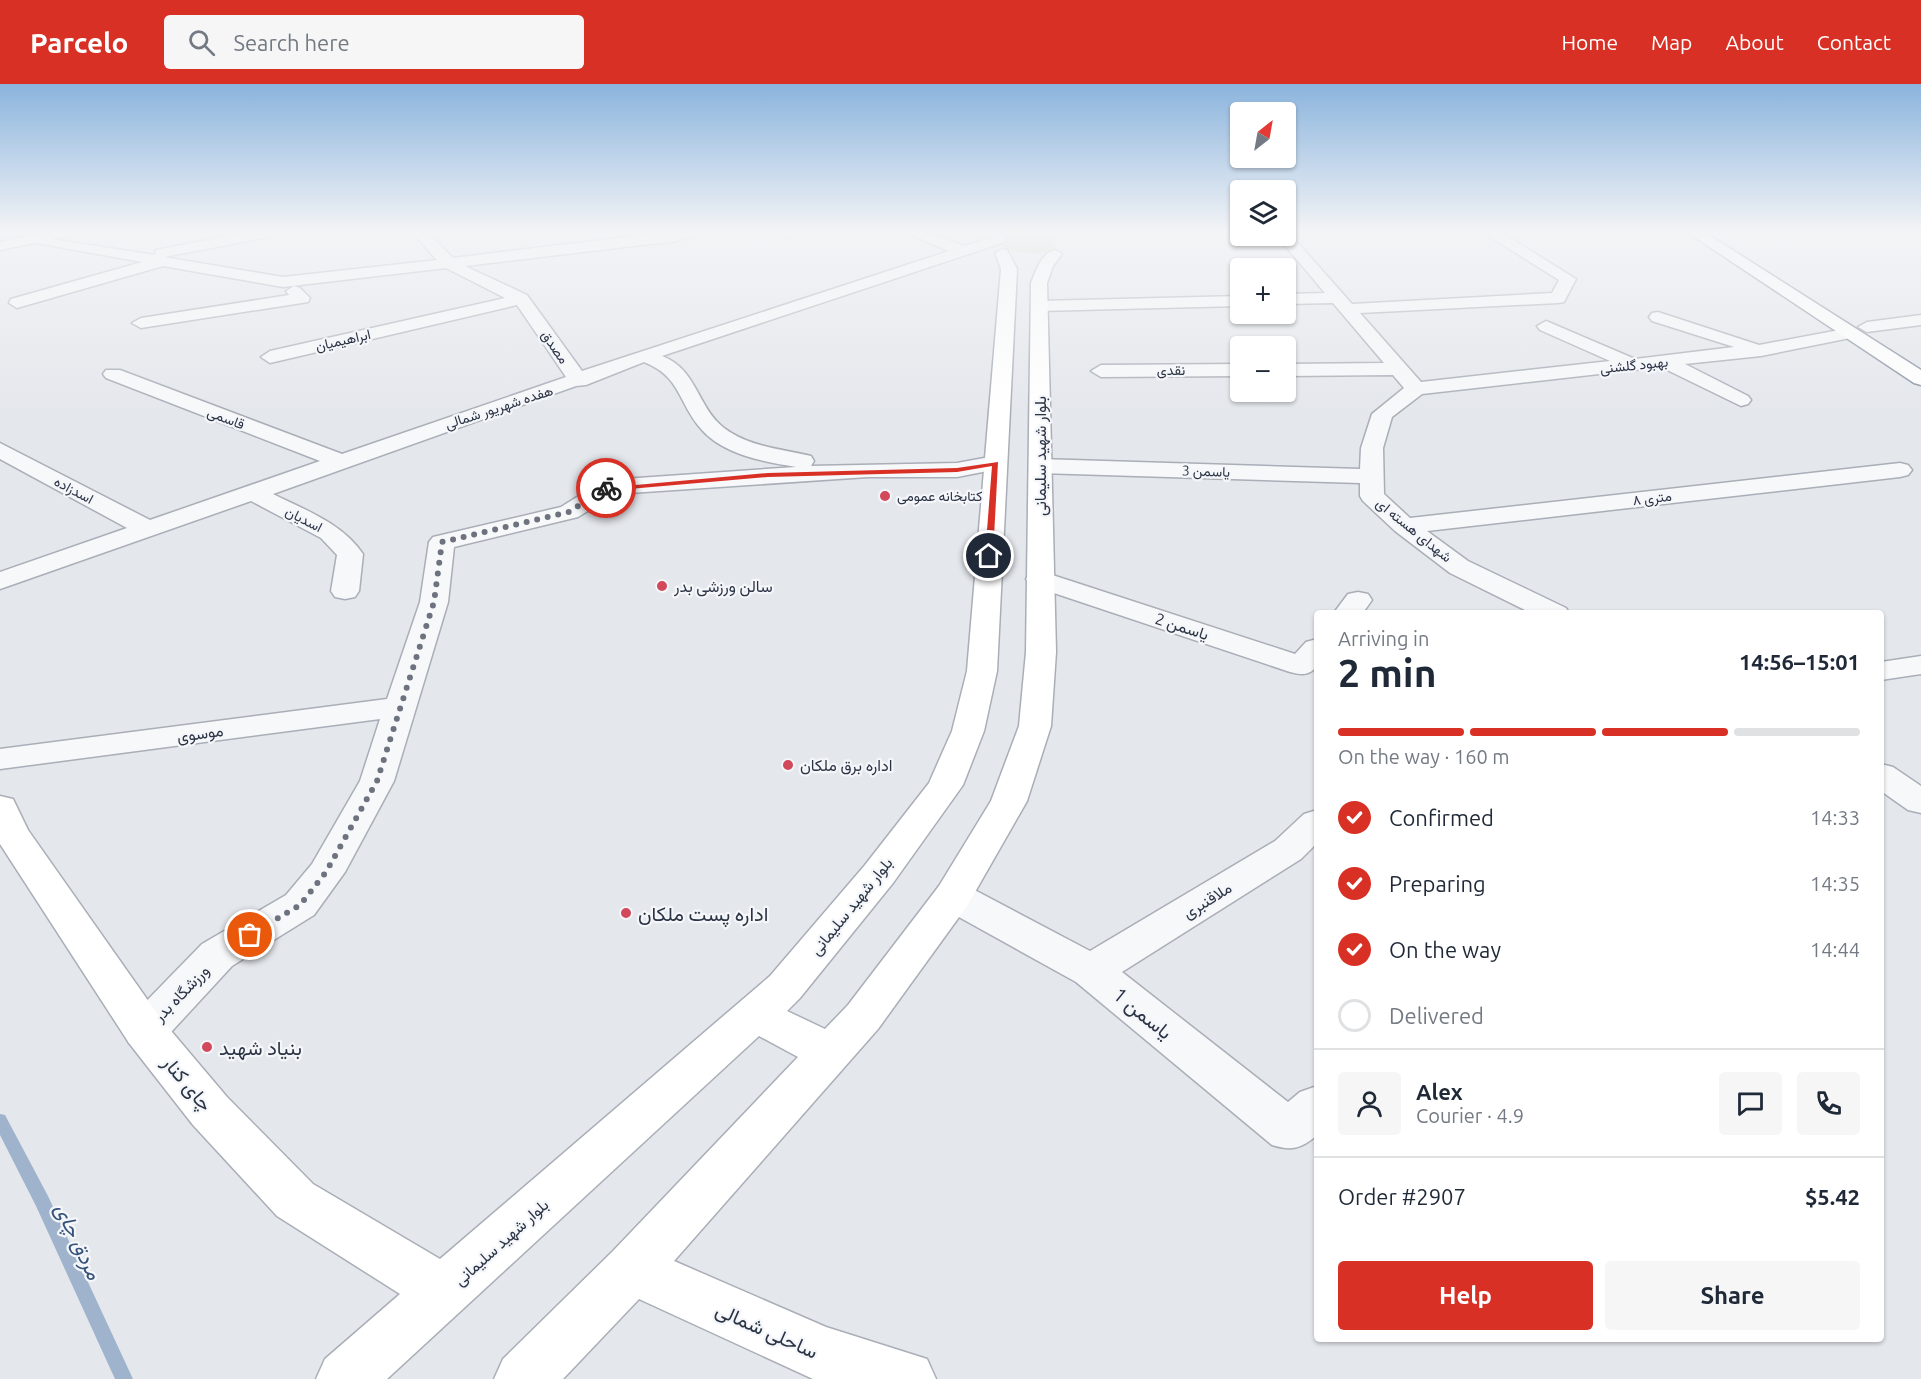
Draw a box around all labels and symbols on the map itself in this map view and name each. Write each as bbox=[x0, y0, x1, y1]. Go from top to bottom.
north arrow bbox=[1230, 102, 1296, 168]
street label: ابراهیمیان bbox=[314, 326, 372, 355]
street label: مصدق bbox=[537, 327, 572, 367]
street label: بهبود گلشنی bbox=[1599, 353, 1669, 378]
street label: نقدی bbox=[1157, 362, 1185, 379]
street label: هفده شهریور شمالی bbox=[443, 382, 556, 433]
street label: بلوار شهید سلیمانی bbox=[1031, 396, 1051, 516]
street label: قاسمی bbox=[205, 404, 247, 433]
courier bbox=[576, 458, 636, 518]
street label: یاسمن 3 bbox=[1182, 462, 1230, 481]
street label: اسدزاده bbox=[51, 473, 96, 508]
place label: کتابخانه عمومی bbox=[897, 488, 982, 505]
street label: ۸ متری bbox=[1632, 488, 1673, 509]
marker: کتابخانه عمومی bbox=[878, 489, 892, 503]
street label: شهدای هسته ای bbox=[1372, 495, 1455, 566]
street label: اسدیان bbox=[282, 503, 325, 536]
pin bbox=[963, 530, 1014, 581]
place label: سالن ورزشی بدر bbox=[673, 577, 773, 597]
marker: سالن ورزشی بدر bbox=[655, 579, 669, 593]
street label: یاسمن 2 bbox=[1152, 609, 1211, 645]
street label: موسوی bbox=[176, 721, 225, 747]
place label: اداره برق ملکان bbox=[800, 756, 892, 776]
marker: اداره برق ملکان bbox=[781, 758, 795, 772]
street label: بلوار شهید سلیمانی bbox=[806, 854, 897, 960]
street label: ملاقنبری bbox=[1179, 878, 1236, 924]
place label: اداره پست ملکان bbox=[638, 902, 768, 928]
marker: اداره پست ملکان bbox=[619, 906, 633, 920]
pin bbox=[224, 909, 275, 960]
street label: ورزشگاه بدر bbox=[149, 961, 214, 1027]
street label: یاسمن 1 bbox=[1108, 982, 1177, 1044]
place label: بنیاد شهید bbox=[219, 1036, 302, 1061]
marker: بنیاد شهید bbox=[200, 1040, 214, 1054]
street label: چای کنار bbox=[155, 1050, 218, 1117]
street label: بلوار شهید سلیمانی bbox=[450, 1195, 553, 1290]
water label: مردق چای bbox=[48, 1199, 107, 1285]
street label: ساحلی شمالی bbox=[712, 1297, 822, 1364]

